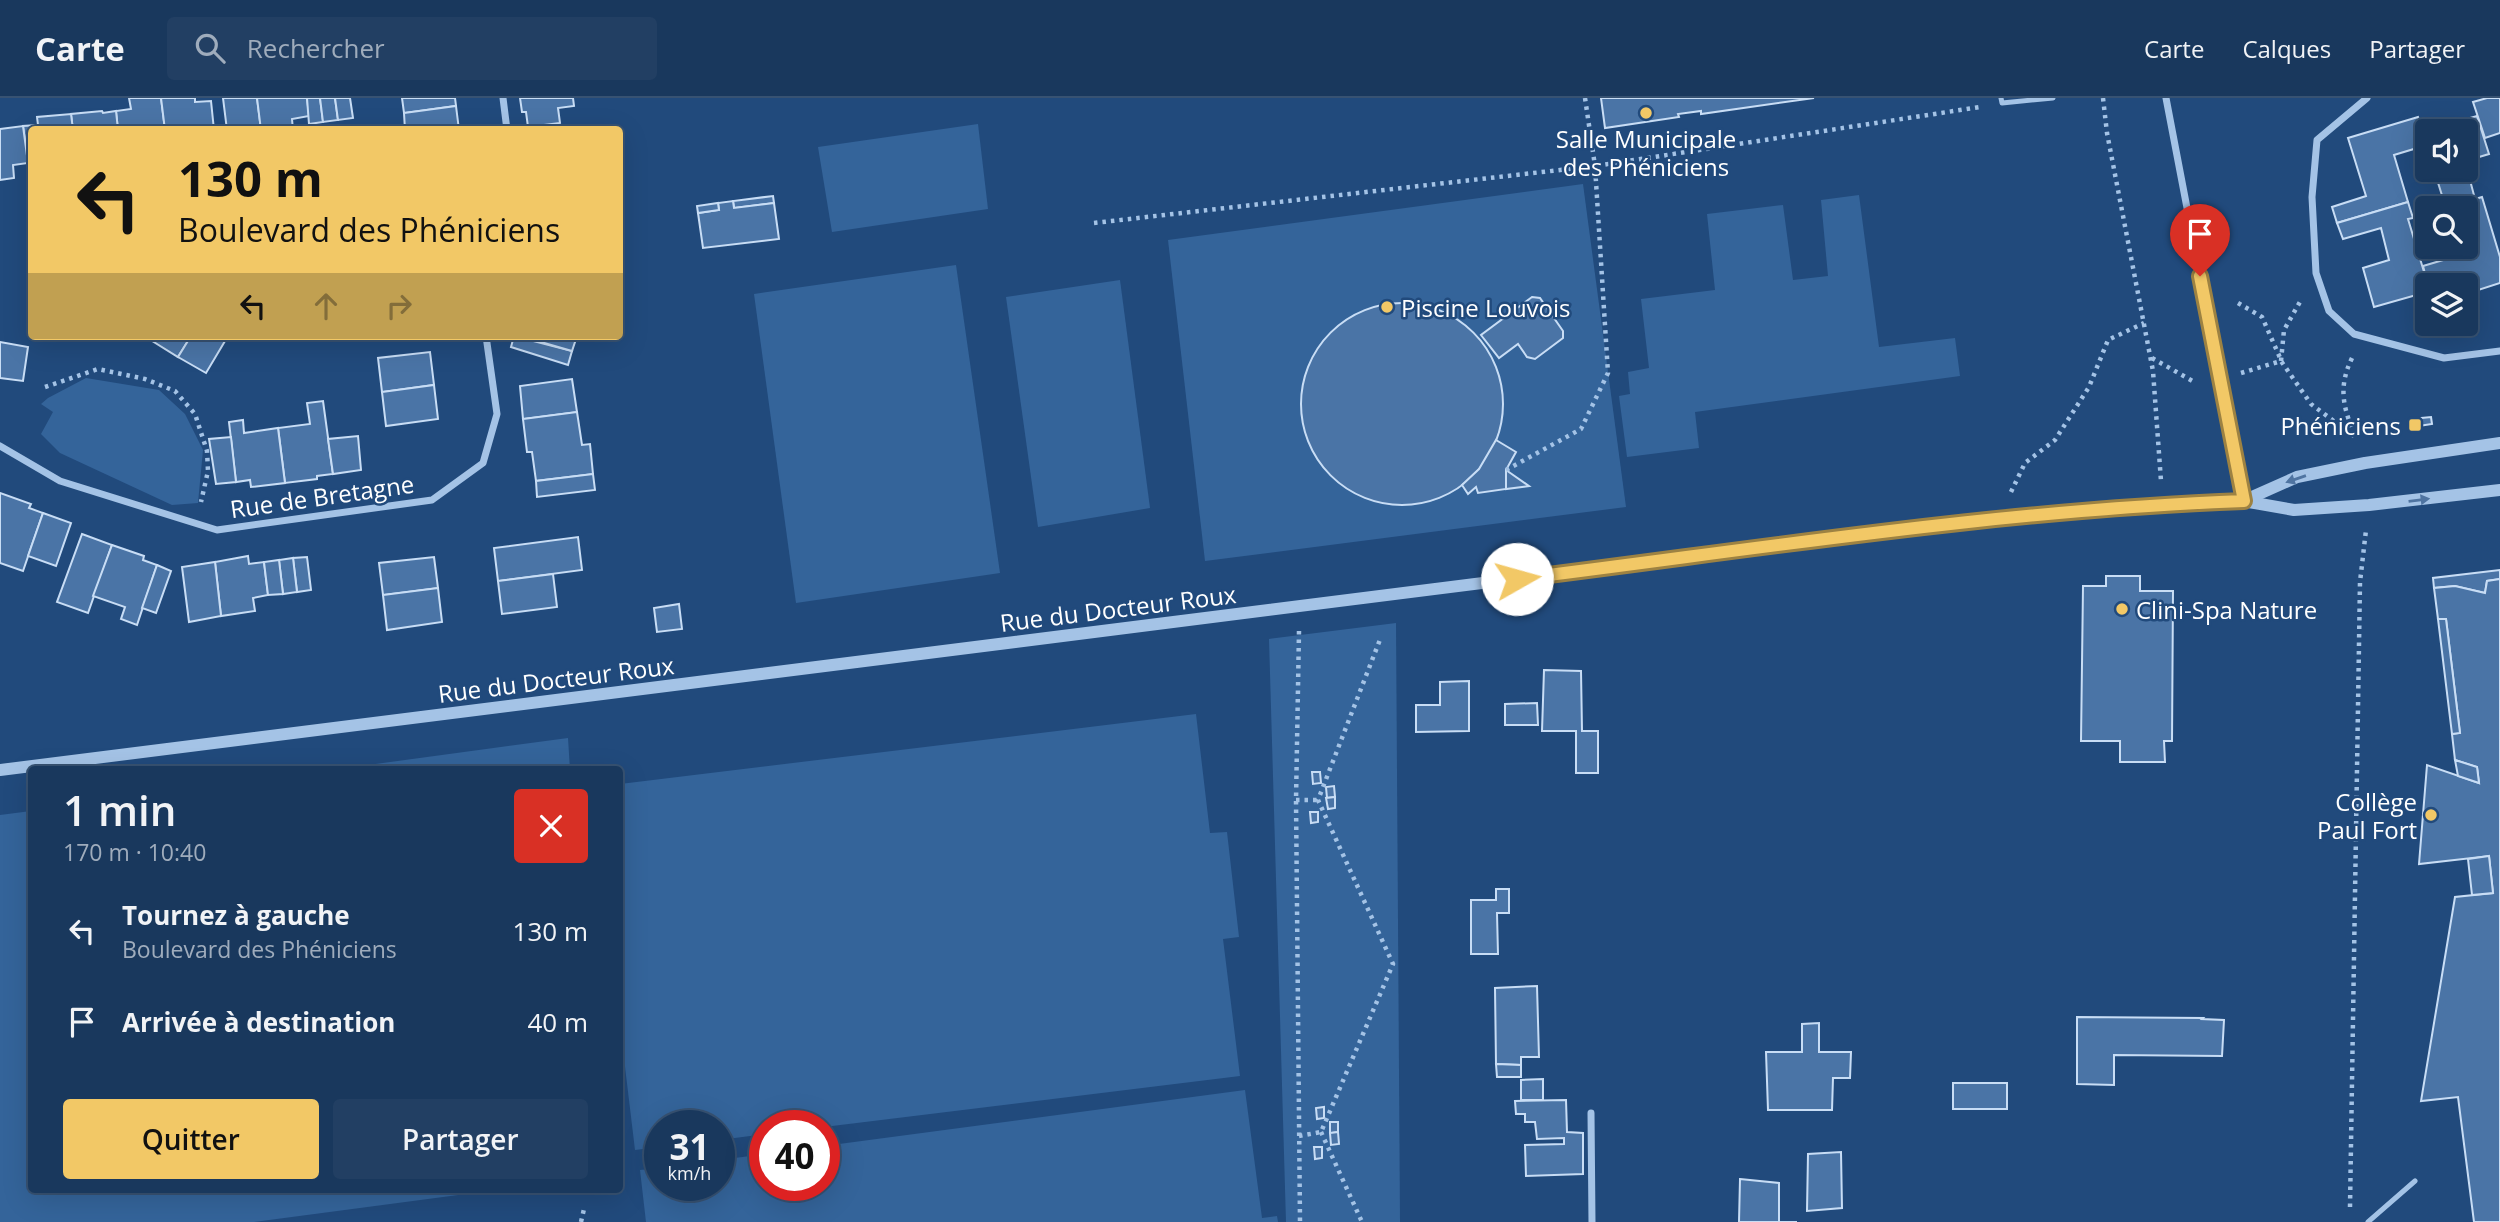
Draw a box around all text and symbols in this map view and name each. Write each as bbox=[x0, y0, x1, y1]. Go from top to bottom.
search box bbox=[167, 17, 657, 80]
text: Carte bbox=[35, 26, 125, 71]
icon: search bbox=[191, 29, 229, 67]
text: Rechercher bbox=[247, 30, 385, 66]
text: Carte bbox=[2144, 32, 2204, 65]
text: Calques bbox=[2242, 32, 2331, 65]
text: Partager bbox=[2369, 32, 2465, 65]
marker: Salle Municipale des Phéniciens bbox=[1638, 105, 1654, 121]
map controls bbox=[2415, 119, 2478, 336]
button: sound bbox=[2415, 119, 2478, 182]
place label: Salle Municipale des Phéniciens bbox=[1556, 122, 1736, 183]
text: 130 m bbox=[178, 145, 323, 211]
icon: left bbox=[63, 154, 154, 245]
button: search bbox=[2415, 196, 2478, 259]
pin bbox=[2170, 204, 2230, 276]
text: Boulevard des Phéniciens bbox=[178, 208, 560, 251]
icon: arrive bbox=[2181, 215, 2219, 253]
button: layers bbox=[2415, 273, 2478, 336]
icon: left bbox=[234, 287, 272, 325]
icon: ahead bbox=[307, 287, 345, 325]
icon: right bbox=[380, 287, 418, 325]
place label: Piscine Louvois bbox=[1401, 291, 1571, 324]
marker: Piscine Louvois bbox=[1379, 299, 1395, 315]
place label: Phéniciens bbox=[2280, 409, 2401, 442]
marker: Phéniciens bbox=[2407, 417, 2423, 433]
street label: Rue de Bretagne bbox=[228, 467, 416, 525]
one-way arrow bbox=[2286, 474, 2307, 485]
one-way arrow bbox=[2408, 494, 2430, 505]
position arrow bbox=[1480, 542, 1554, 616]
street label: Rue du Docteur Roux bbox=[998, 577, 1238, 639]
place label: Clini-Spa Nature bbox=[2136, 593, 2317, 626]
marker: Clini-Spa Nature bbox=[2114, 601, 2130, 617]
street label: Rue du Docteur Roux bbox=[436, 648, 676, 710]
text: 1 min bbox=[63, 781, 176, 838]
place label: Collège Paul Fort bbox=[2317, 785, 2417, 846]
button: close bbox=[514, 789, 588, 863]
marker: Collège Paul Fort bbox=[2423, 807, 2439, 823]
text: 170 m · 10:40 bbox=[63, 836, 206, 868]
text: Tournez à gauche bbox=[122, 897, 350, 933]
icon: left bbox=[63, 912, 101, 950]
text: 130 m bbox=[513, 913, 588, 949]
text: Boulevard des Phéniciens bbox=[122, 933, 397, 965]
icon: arrive bbox=[63, 1003, 101, 1041]
text: Arrivée à destination bbox=[122, 1004, 395, 1040]
text: 40 m bbox=[527, 1004, 588, 1040]
button: Quitter bbox=[63, 1099, 319, 1179]
button: Partager bbox=[333, 1099, 588, 1179]
speed limit sign: 40 bbox=[749, 1110, 840, 1201]
text: 31 bbox=[669, 1123, 710, 1170]
text: km/h bbox=[668, 1161, 711, 1185]

